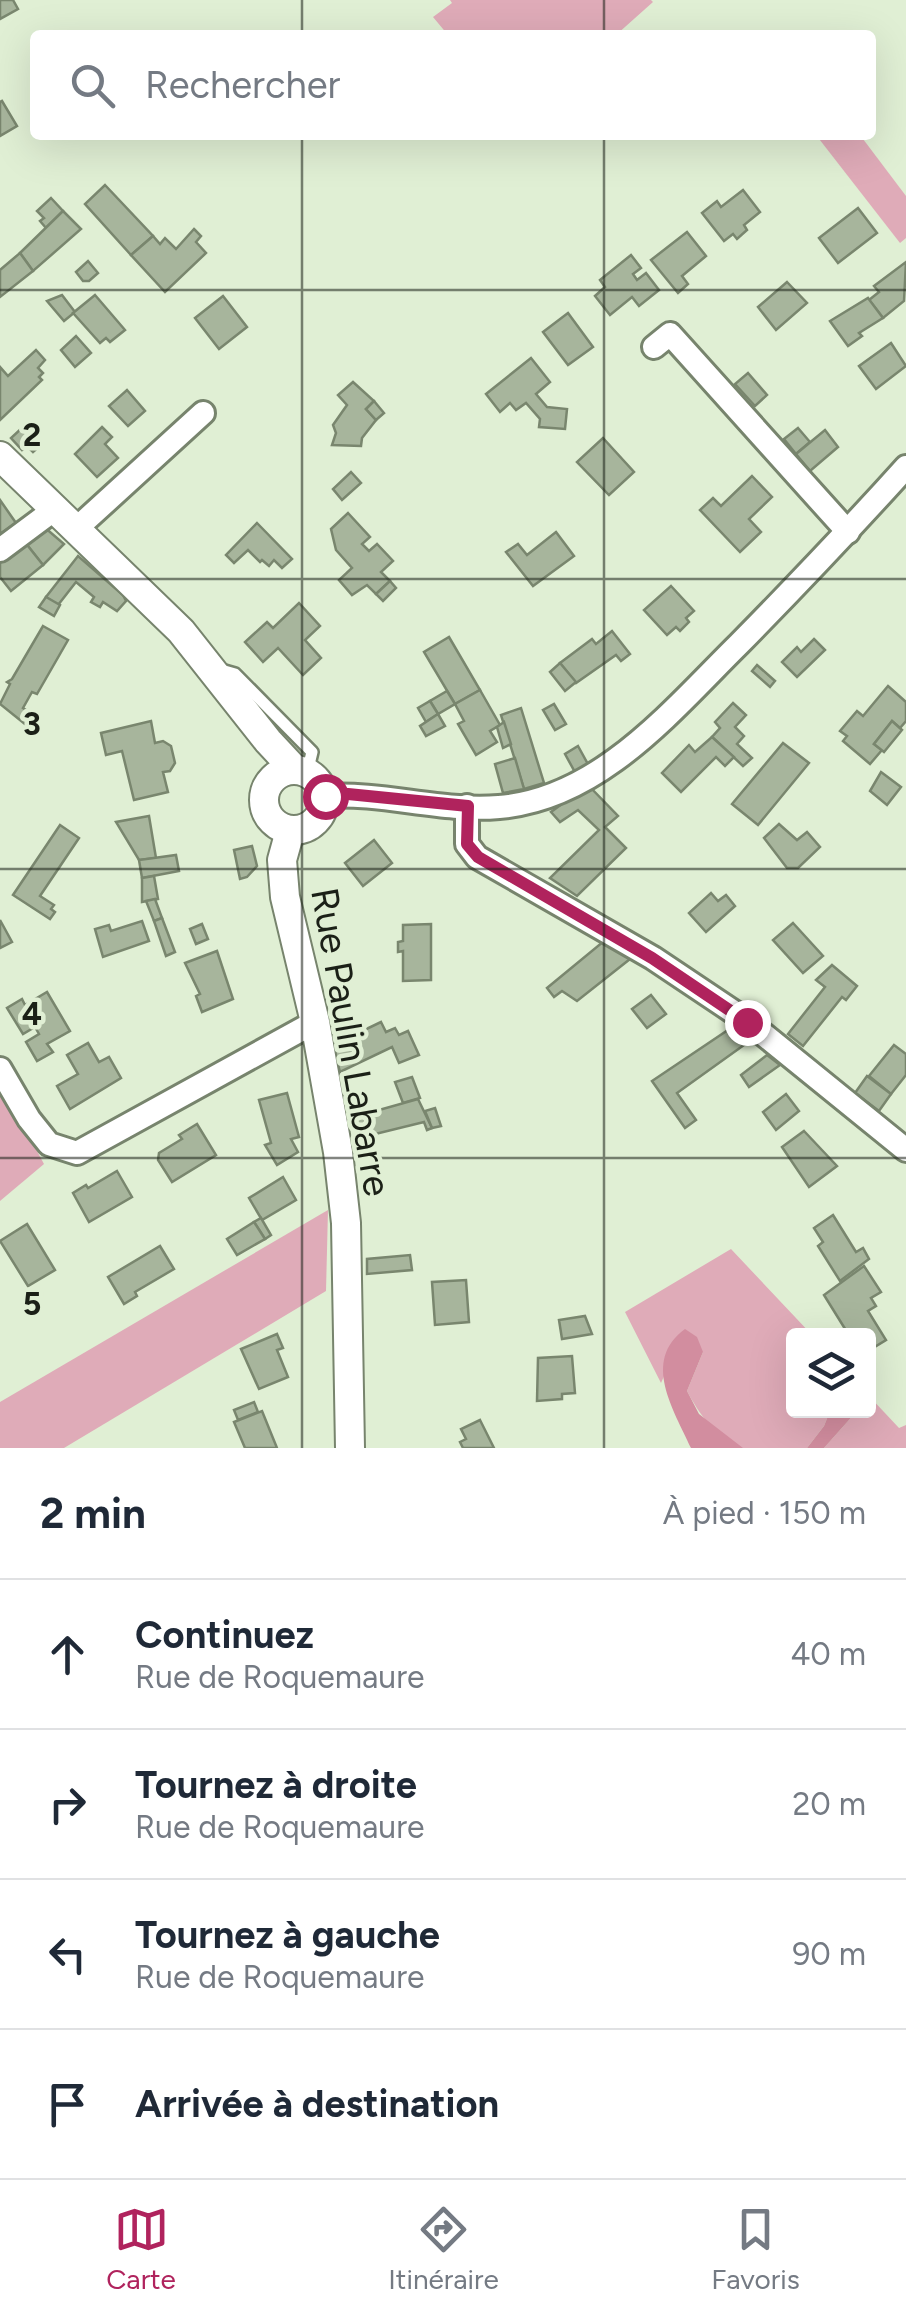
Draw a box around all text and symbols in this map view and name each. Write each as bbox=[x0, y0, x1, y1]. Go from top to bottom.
search box bbox=[30, 30, 876, 140]
icon: search bbox=[65, 58, 120, 113]
text: Rechercher bbox=[145, 62, 340, 108]
text: 2 bbox=[23, 416, 41, 454]
text: 3 bbox=[23, 705, 41, 743]
route start bbox=[303, 774, 349, 820]
street label: Rue Paulin Labarre bbox=[301, 884, 401, 1200]
text: 4 bbox=[22, 995, 42, 1033]
route end bbox=[725, 1000, 771, 1046]
text: 5 bbox=[23, 1285, 41, 1323]
map controls bbox=[786, 1328, 876, 1418]
button: layers bbox=[786, 1328, 876, 1418]
text: 2 min bbox=[40, 1488, 146, 1539]
text: À pied · 150 m bbox=[663, 1494, 866, 1532]
text: Continuez bbox=[135, 1612, 314, 1658]
icon: ahead bbox=[40, 1627, 95, 1682]
text: 40 m bbox=[790, 1635, 866, 1673]
text: Rue de Roquemaure bbox=[135, 1658, 425, 1696]
text: Tournez à droite bbox=[135, 1762, 417, 1808]
icon: right bbox=[40, 1777, 95, 1832]
text: 20 m bbox=[792, 1785, 866, 1823]
text: Rue de Roquemaure bbox=[135, 1808, 425, 1846]
text: Tournez à gauche bbox=[135, 1912, 440, 1958]
icon: left bbox=[40, 1927, 95, 1982]
text: 90 m bbox=[792, 1935, 866, 1973]
text: Rue de Roquemaure bbox=[135, 1958, 425, 1996]
icon: arrive bbox=[40, 2077, 95, 2132]
text: Arrivée à destination bbox=[135, 2081, 499, 2127]
tab: Carte bbox=[106, 2202, 176, 2296]
tab: Itinéraire bbox=[388, 2202, 499, 2296]
tab: Favoris bbox=[711, 2202, 800, 2296]

